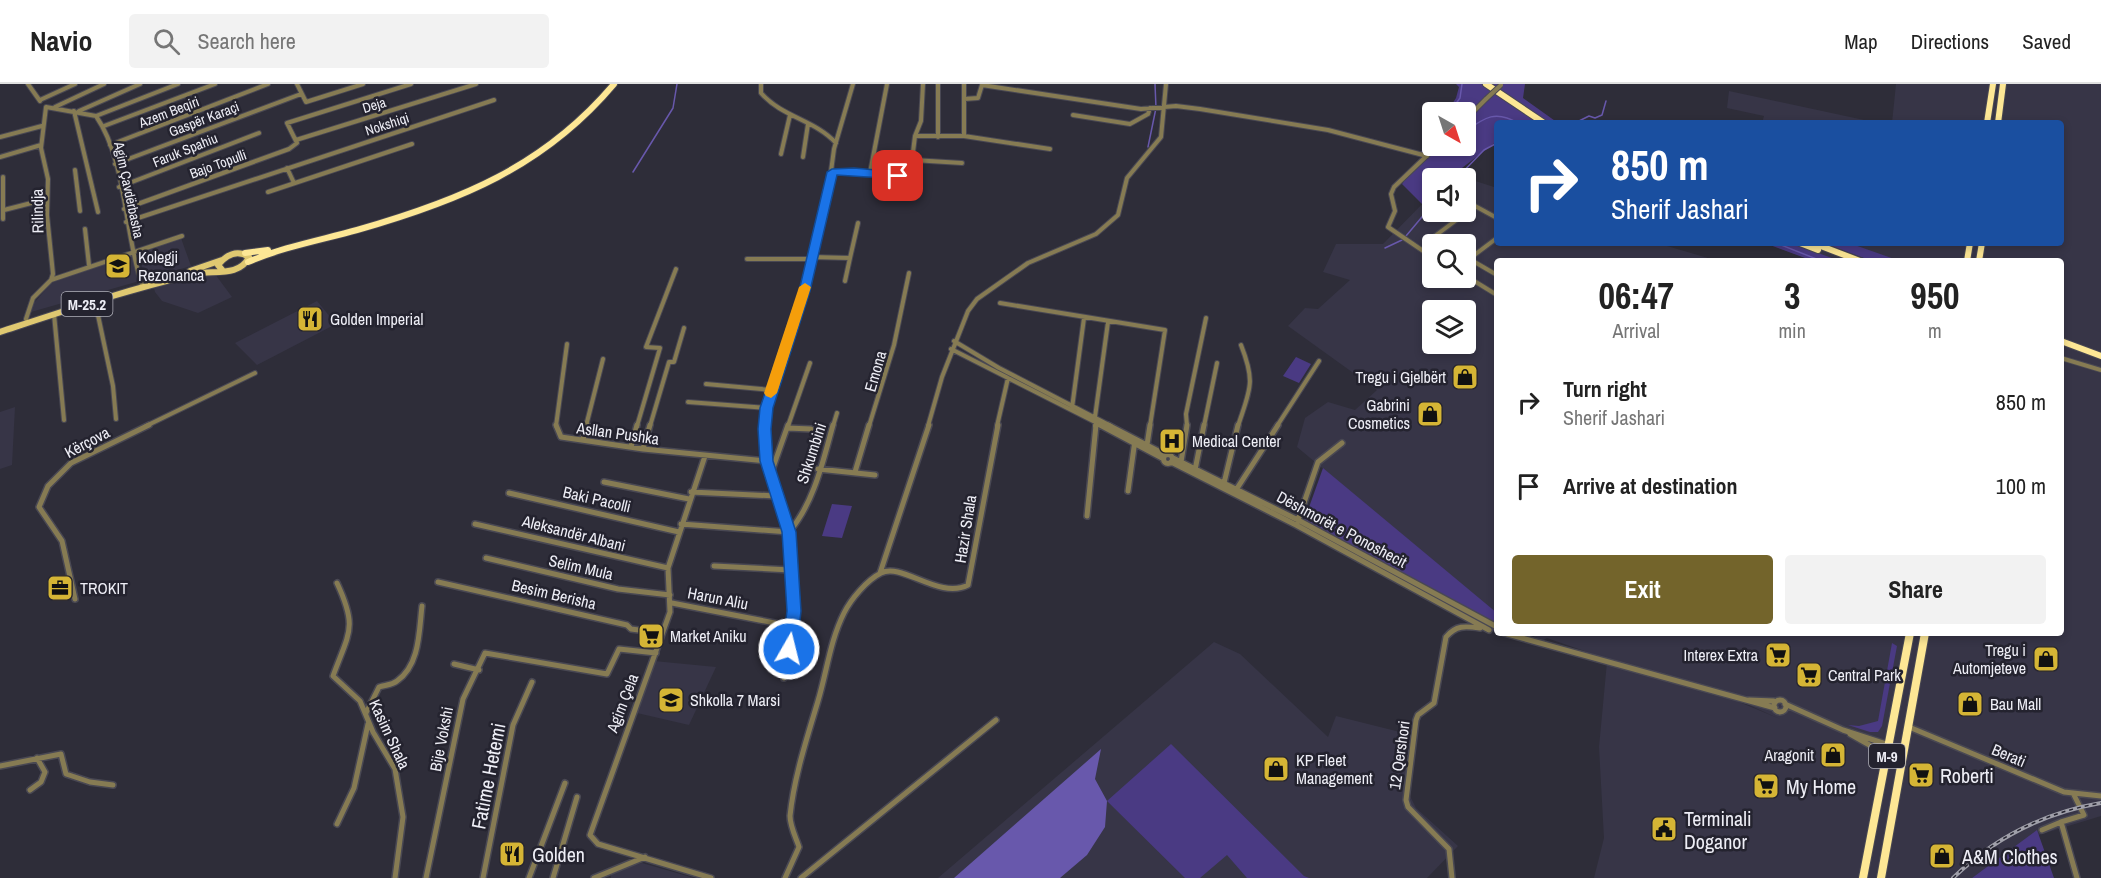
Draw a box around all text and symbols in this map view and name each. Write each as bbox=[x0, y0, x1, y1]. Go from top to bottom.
search box bbox=[129, 14, 549, 68]
text: Navio bbox=[30, 22, 93, 60]
icon: search bbox=[150, 25, 183, 58]
text: Search here bbox=[198, 26, 296, 56]
text: Map bbox=[1844, 27, 1878, 56]
text: Directions bbox=[1911, 27, 1989, 56]
text: Saved bbox=[2022, 27, 2071, 56]
street label: Azem Beqiri bbox=[135, 92, 202, 132]
street label: Deja bbox=[360, 93, 389, 117]
street label: Gaspër Karaçi bbox=[166, 97, 242, 141]
north arrow bbox=[1422, 102, 1476, 156]
map controls bbox=[1422, 102, 1476, 354]
street label: Nokshiqi bbox=[363, 108, 411, 140]
street label: Faruk Spahiu bbox=[150, 129, 220, 171]
text: 850 m bbox=[1611, 137, 1709, 193]
street label: Agim Çavdërbasha bbox=[110, 139, 148, 241]
icon: right bbox=[1512, 144, 1590, 222]
street label: Bajo Topulli bbox=[187, 145, 249, 183]
pin bbox=[872, 150, 923, 201]
icon: arrive bbox=[881, 159, 914, 192]
button: sound bbox=[1422, 168, 1476, 222]
street label: Rilindja bbox=[26, 188, 48, 233]
text: Sherif Jashari bbox=[1611, 191, 1749, 227]
button: search bbox=[1422, 234, 1476, 288]
place label: Kolegji Rezonanca bbox=[138, 246, 205, 286]
school or university icon: Kolegji Rezonanca bbox=[103, 251, 133, 281]
text: 06:47 bbox=[1598, 272, 1674, 320]
text: 3 bbox=[1784, 272, 1800, 320]
text: 950 bbox=[1910, 272, 1960, 320]
road number: M-25.2 bbox=[62, 292, 112, 316]
button: layers bbox=[1422, 300, 1476, 354]
restaurant icon: Golden Imperial bbox=[295, 304, 325, 334]
place label: Golden Imperial bbox=[330, 308, 423, 330]
text: Arrival bbox=[1613, 317, 1660, 344]
text: min bbox=[1778, 317, 1806, 344]
text: m bbox=[1928, 317, 1942, 344]
street label: Emona bbox=[859, 347, 891, 394]
shop icon: Tregu i Gjelbërt bbox=[1450, 362, 1480, 392]
place label: Tregu i Gjelbërt bbox=[1355, 366, 1446, 388]
text: Turn right bbox=[1563, 374, 1647, 404]
icon: right bbox=[1512, 386, 1545, 419]
text: 850 m bbox=[1996, 387, 2046, 417]
place label: Gabrini Cosmetics bbox=[1348, 394, 1410, 434]
shop icon: Gabrini Cosmetics bbox=[1415, 399, 1445, 429]
text: Sherif Jashari bbox=[1563, 404, 1665, 431]
street label: Asllan Pushka bbox=[574, 416, 661, 450]
street label: Shkumbini bbox=[791, 420, 831, 486]
street label: Kërçova bbox=[61, 421, 114, 463]
hospital icon: Medical Center bbox=[1157, 426, 1187, 456]
place label: Medical Center bbox=[1192, 430, 1282, 452]
icon: arrive bbox=[1512, 470, 1545, 503]
text: Arrive at destination bbox=[1563, 471, 1737, 501]
text: 100 m bbox=[1996, 471, 2046, 501]
street label: Baki Pacolli bbox=[561, 480, 633, 518]
street label: Dëshmorët e Ponoshecit bbox=[1273, 485, 1411, 573]
street label: Hazir Shala bbox=[949, 493, 981, 565]
street label: Aleksandër Albani bbox=[519, 509, 628, 556]
street label: Selim Mula bbox=[547, 549, 616, 585]
button: Exit bbox=[1512, 555, 1773, 624]
button: Share bbox=[1785, 555, 2046, 624]
office icon: TROKIT bbox=[45, 573, 75, 603]
street label: Besim Berisha bbox=[510, 574, 599, 615]
place label: TROKIT bbox=[80, 577, 128, 599]
street label: Harun Aliu bbox=[686, 581, 750, 615]
position arrow bbox=[757, 617, 821, 681]
supermarket icon: Market Aniku bbox=[636, 621, 666, 651]
place label: Market Aniku bbox=[670, 625, 747, 647]
place label: Tregu i Automjeteve bbox=[1952, 639, 2026, 679]
supermarket icon: Interex Extra bbox=[1763, 640, 1793, 670]
place label: Interex Extra bbox=[1684, 644, 1759, 666]
shop icon: Tregu i Automjeteve bbox=[2031, 644, 2061, 674]
supermarket icon: Central Park bbox=[1794, 660, 1824, 690]
place label: Central Park bbox=[1828, 664, 1901, 686]
street label: Agim Çela bbox=[600, 670, 643, 736]
school or university icon: Shkolla 7 Marsi bbox=[656, 685, 686, 715]
place label: Shkolla 7 Marsi bbox=[690, 689, 780, 711]
shop icon: Bau Mall bbox=[1955, 689, 1985, 719]
place label: Bau Mall bbox=[1990, 693, 2041, 715]
street label: Kasim Shala bbox=[364, 696, 416, 773]
street label: Bije Vokshi bbox=[424, 705, 458, 773]
street label: 12 Qershori bbox=[1383, 719, 1415, 791]
street label: Fatime Hetemi bbox=[464, 721, 512, 831]
street label: Berati bbox=[1989, 738, 2029, 772]
shop icon: Aragonit bbox=[1818, 740, 1848, 770]
place label: Aragonit bbox=[1763, 744, 1814, 766]
road number: M-9 bbox=[1869, 744, 1905, 768]
place label: KP Fleet Management bbox=[1296, 749, 1373, 789]
shop icon: KP Fleet Management bbox=[1261, 754, 1291, 784]
supermarket icon: Roberti bbox=[1906, 760, 1936, 790]
place label: Roberti bbox=[1940, 762, 1994, 789]
supermarket icon: My Home bbox=[1751, 771, 1781, 801]
place label: My Home bbox=[1786, 773, 1856, 800]
place label: Terminali Doganor bbox=[1684, 805, 1751, 855]
public building icon: Terminali Doganor bbox=[1649, 814, 1679, 844]
restaurant icon: Golden bbox=[497, 839, 527, 869]
place label: Golden bbox=[532, 841, 585, 868]
shop icon: A&M Clothes bbox=[1927, 841, 1957, 871]
place label: A&M Clothes bbox=[1961, 843, 2058, 870]

